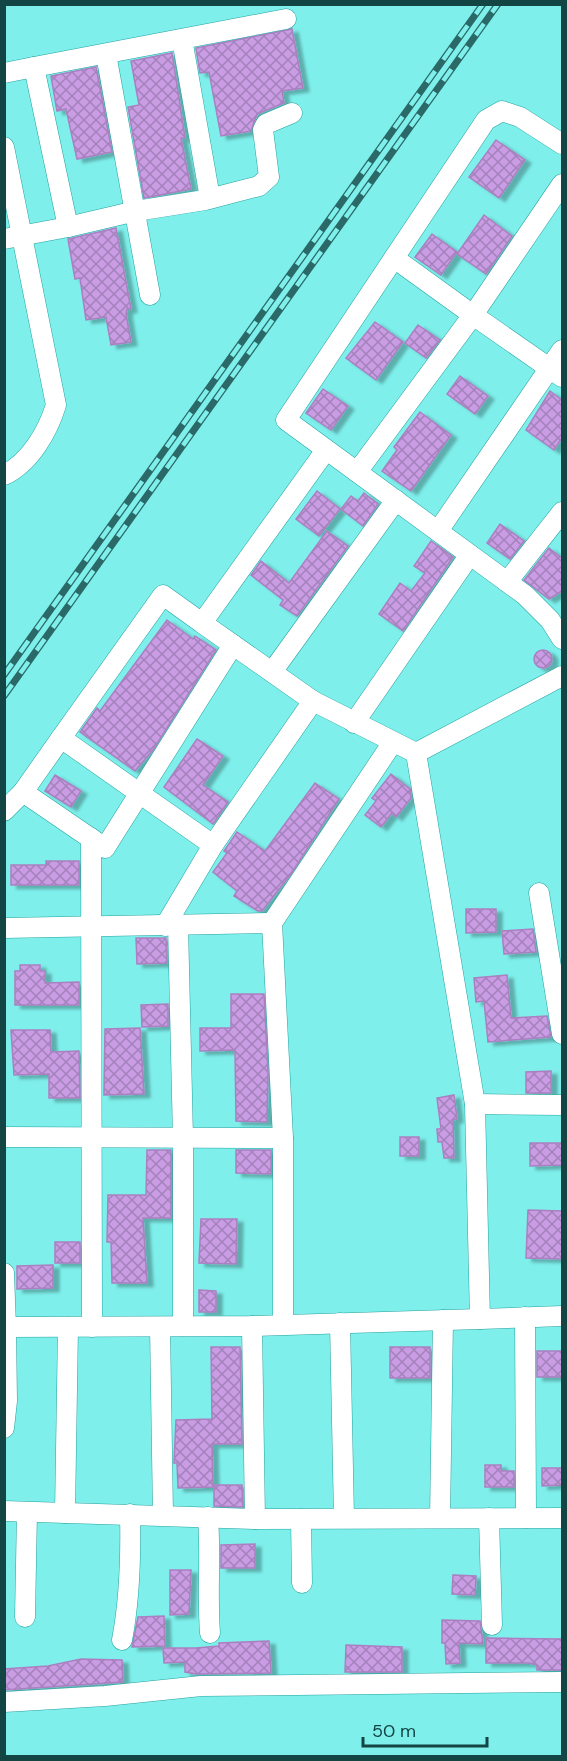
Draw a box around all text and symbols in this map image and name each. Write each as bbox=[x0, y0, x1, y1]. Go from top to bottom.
scale bar bbox=[363, 1710, 488, 1748]
text: 50 m bbox=[372, 1719, 416, 1743]

